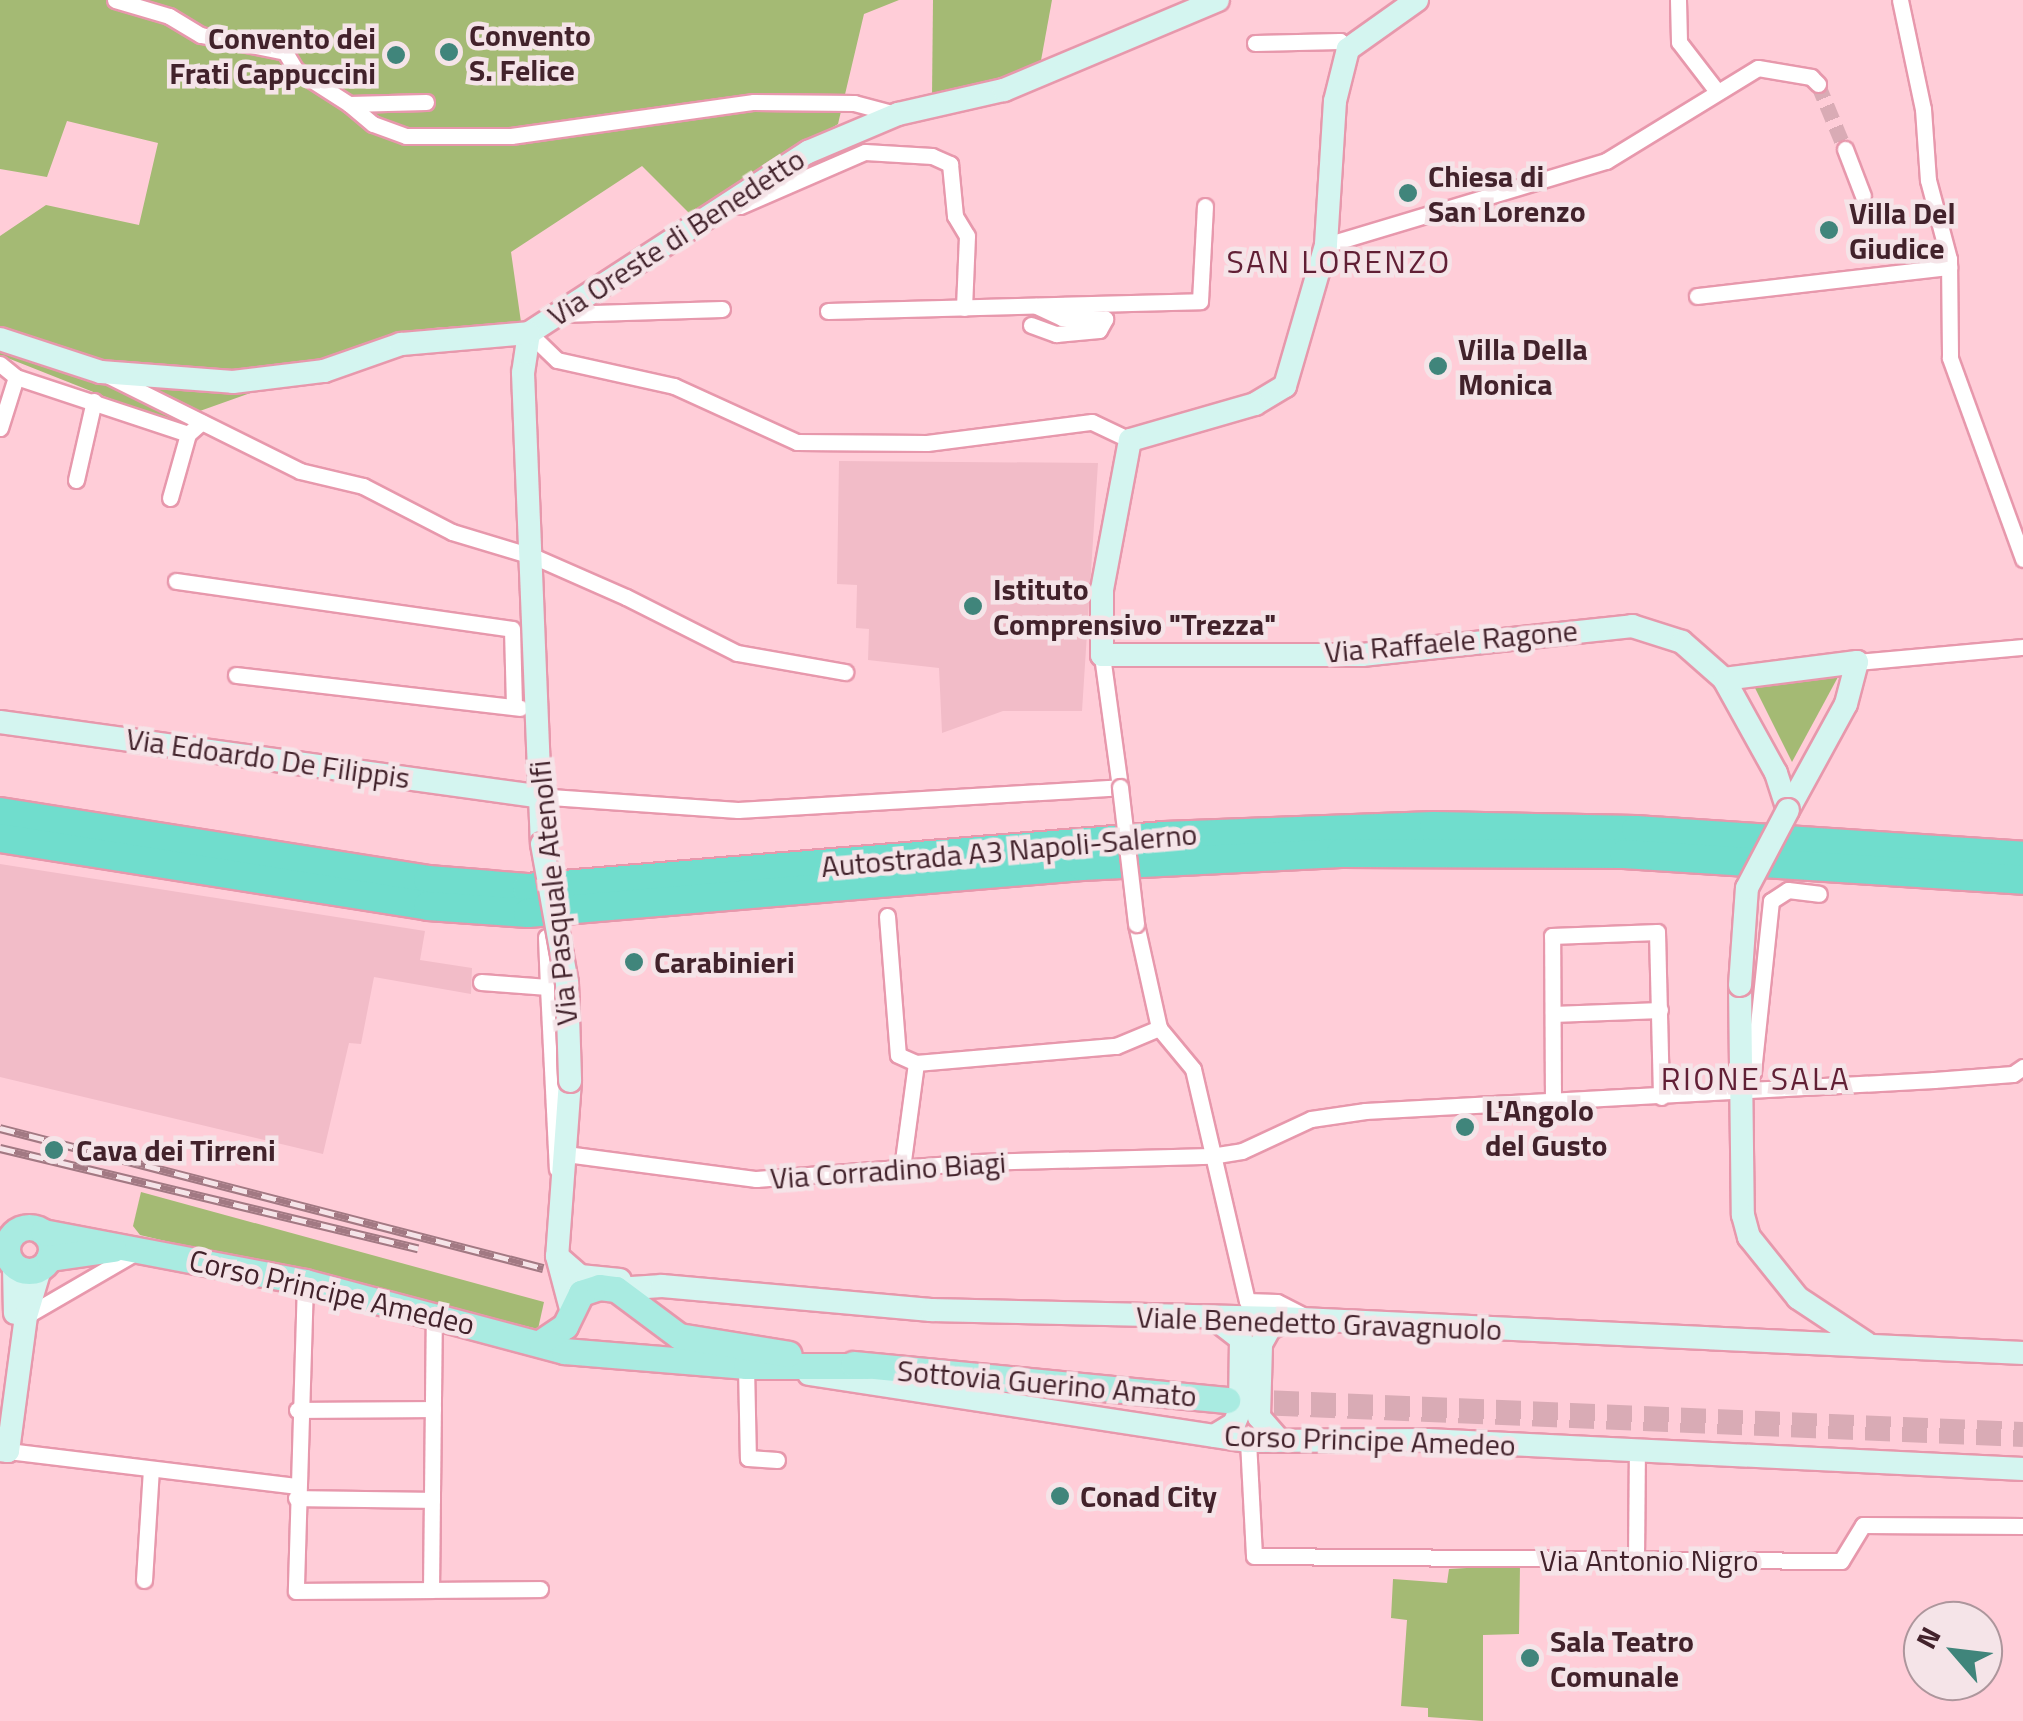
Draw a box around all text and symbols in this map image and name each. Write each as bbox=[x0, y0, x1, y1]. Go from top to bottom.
place label: Convento S. Felice bbox=[469, 17, 591, 88]
place label: Convento dei Frati Cappuccini bbox=[169, 20, 376, 90]
marker: Convento S. Felice bbox=[438, 41, 460, 63]
marker: Convento dei Frati Cappuccini bbox=[385, 44, 407, 66]
street label: Via Oreste di Benedetto bbox=[541, 141, 811, 333]
place label: Chiesa di San Lorenzo bbox=[1428, 158, 1586, 228]
marker: Chiesa di San Lorenzo bbox=[1397, 182, 1419, 204]
place label: Villa Del Giudice bbox=[1849, 195, 1955, 266]
marker: Villa Del Giudice bbox=[1818, 219, 1840, 241]
district label: SAN LORENZO bbox=[1226, 242, 1452, 280]
place label: Villa Della Monica bbox=[1458, 331, 1588, 402]
marker: Villa Della Monica bbox=[1427, 355, 1449, 377]
place label: Istituto Comprensivo "Trezza" bbox=[993, 571, 1276, 642]
marker: Istituto Comprensivo "Trezza" bbox=[962, 595, 984, 617]
street label: Via Raffaele Ragone bbox=[1323, 612, 1579, 670]
street label: Via Edoardo De Filippis bbox=[124, 720, 412, 796]
street label: Via Pasquale Atenolfi bbox=[521, 759, 585, 1027]
street label: Autostrada A3 Napoli-Salerno bbox=[819, 816, 1199, 884]
place label: Carabinieri bbox=[654, 944, 795, 980]
marker: Carabinieri bbox=[623, 951, 645, 973]
district label: RIONE SALA bbox=[1661, 1059, 1851, 1097]
place label: L'Angolo del Gusto bbox=[1485, 1092, 1607, 1162]
marker: L'Angolo del Gusto bbox=[1454, 1116, 1476, 1138]
place label: Cava dei Tirreni bbox=[76, 1132, 276, 1168]
marker: Cava dei Tirreni bbox=[41, 1137, 67, 1163]
street label: Via Corradino Biagi bbox=[769, 1144, 1007, 1196]
street label: Corso Principe Amedeo bbox=[186, 1242, 478, 1342]
street label: Viale Benedetto Gravagnuolo bbox=[1135, 1299, 1503, 1347]
street label: Sottovia Guerino Amato bbox=[896, 1352, 1198, 1414]
street label: Corso Principe Amedeo bbox=[1224, 1417, 1516, 1463]
place label: Conad City bbox=[1080, 1478, 1217, 1514]
marker: Conad City bbox=[1049, 1485, 1071, 1507]
street label: Via Antonio Nigro bbox=[1539, 1542, 1759, 1578]
north arrow bbox=[1903, 1601, 2003, 1701]
text: N bbox=[1904, 1619, 1951, 1656]
place label: Sala Teatro Comunale bbox=[1550, 1623, 1694, 1694]
marker: Sala Teatro Comunale bbox=[1519, 1647, 1541, 1669]

